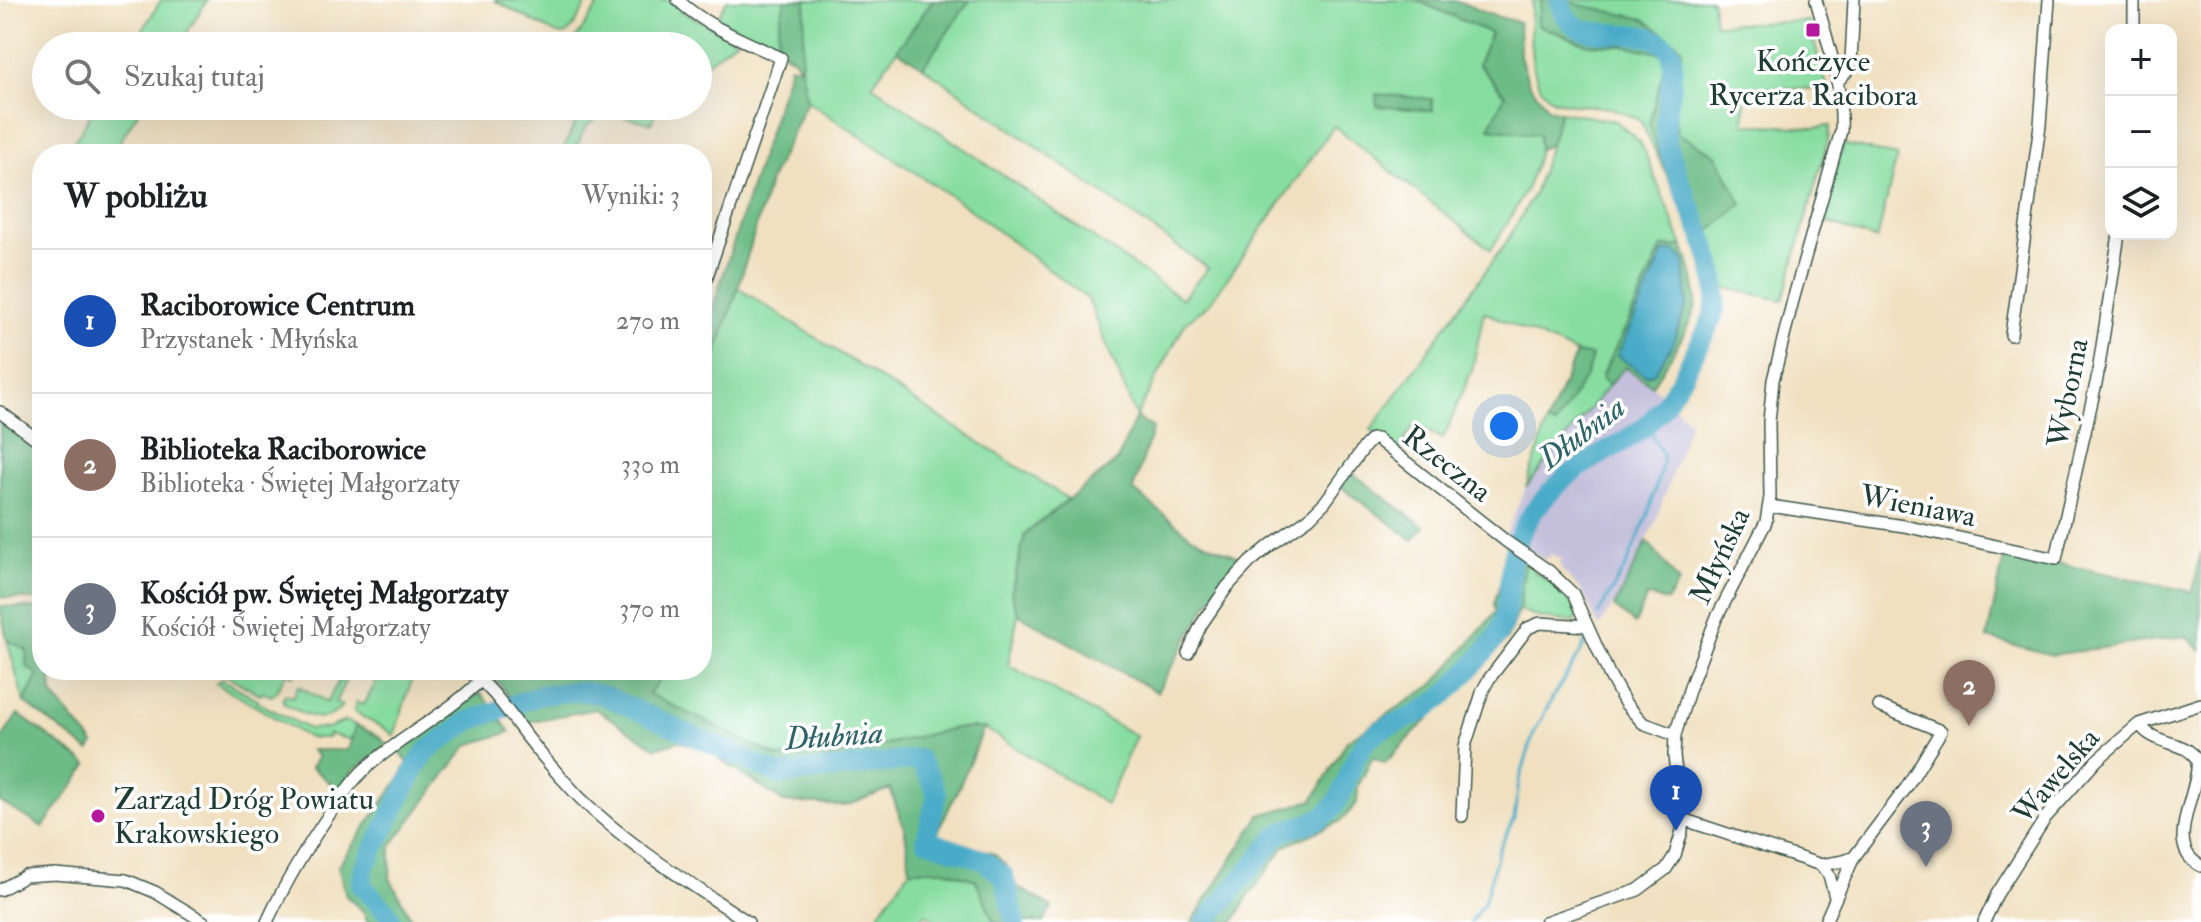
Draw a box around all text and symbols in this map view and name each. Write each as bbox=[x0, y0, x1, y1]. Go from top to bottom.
marker: Kończyce Rycerza Racibora bbox=[1804, 21, 1822, 39]
map controls bbox=[2105, 24, 2177, 240]
button: + bbox=[2105, 24, 2177, 96]
search box bbox=[32, 32, 712, 120]
place label: Kończyce Rycerza Racibora bbox=[1708, 43, 1918, 114]
icon: search bbox=[60, 54, 104, 98]
text: Szukaj tutaj bbox=[124, 58, 265, 95]
button: − bbox=[2105, 96, 2177, 168]
button: layers bbox=[2105, 168, 2177, 240]
text: W pobliżu bbox=[64, 175, 208, 218]
text: Wyniki: 3 bbox=[582, 180, 680, 212]
text: Raciborowice Centrum bbox=[140, 287, 415, 324]
text: 1 bbox=[85, 305, 95, 337]
text: 270 m bbox=[616, 305, 680, 337]
text: Przystanek · Młyńska bbox=[140, 324, 358, 356]
street label: Wyborna bbox=[2039, 335, 2097, 452]
water label: Dłubnia bbox=[1530, 387, 1633, 479]
your location bbox=[1484, 406, 1524, 446]
street label: Rzeczna bbox=[1395, 418, 1499, 511]
text: Biblioteka Raciborowice bbox=[140, 431, 426, 468]
text: 2 bbox=[83, 449, 97, 481]
text: 330 m bbox=[621, 449, 680, 481]
text: Biblioteka · Świętej Małgorzaty bbox=[140, 468, 460, 500]
street label: Wieniawa bbox=[1856, 476, 1980, 535]
street label: Młyńska bbox=[1682, 501, 1759, 610]
text: Kościół pw. Świętej Małgorzaty bbox=[140, 575, 508, 612]
text: 3 bbox=[85, 593, 95, 625]
text: 370 m bbox=[619, 593, 680, 625]
text: Kościół · Świętej Małgorzaty bbox=[140, 612, 431, 644]
pin: 2 bbox=[1943, 660, 1995, 726]
water label: Dłubnia bbox=[783, 713, 884, 759]
street label: Wawelska bbox=[2004, 720, 2108, 832]
pin: 1 bbox=[1650, 765, 1702, 831]
place label: Zarząd Dróg Powiatu Krakowskiego bbox=[114, 781, 374, 852]
pin: 3 bbox=[1900, 801, 1952, 867]
marker: Zarząd Dróg Powiatu Krakowskiego bbox=[89, 807, 107, 825]

